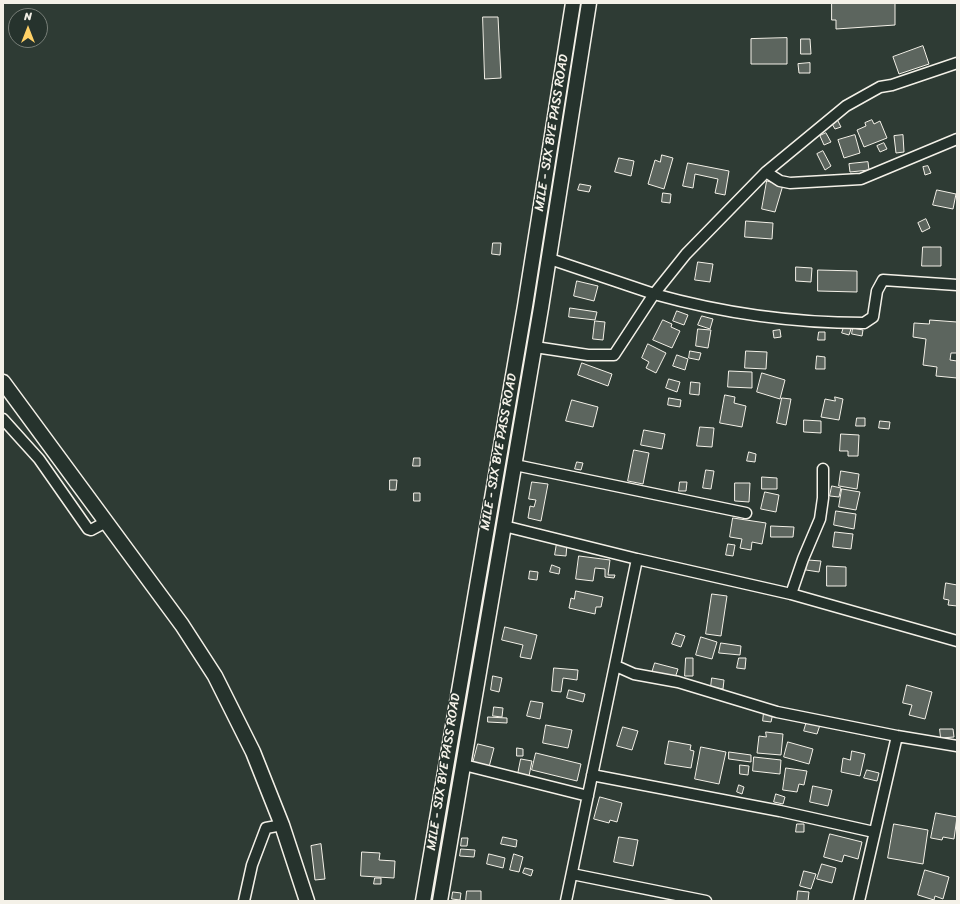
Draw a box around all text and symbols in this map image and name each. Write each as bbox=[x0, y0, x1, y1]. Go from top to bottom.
text: N bbox=[24, 7, 32, 26]
north arrow bbox=[8, 8, 48, 48]
street label: MILE - SIX BYE PASS ROAD bbox=[532, 53, 572, 213]
street label: MILE - SIX BYE PASS ROAD bbox=[478, 373, 520, 531]
street label: MILE - SIX BYE PASS ROAD bbox=[424, 692, 464, 852]

